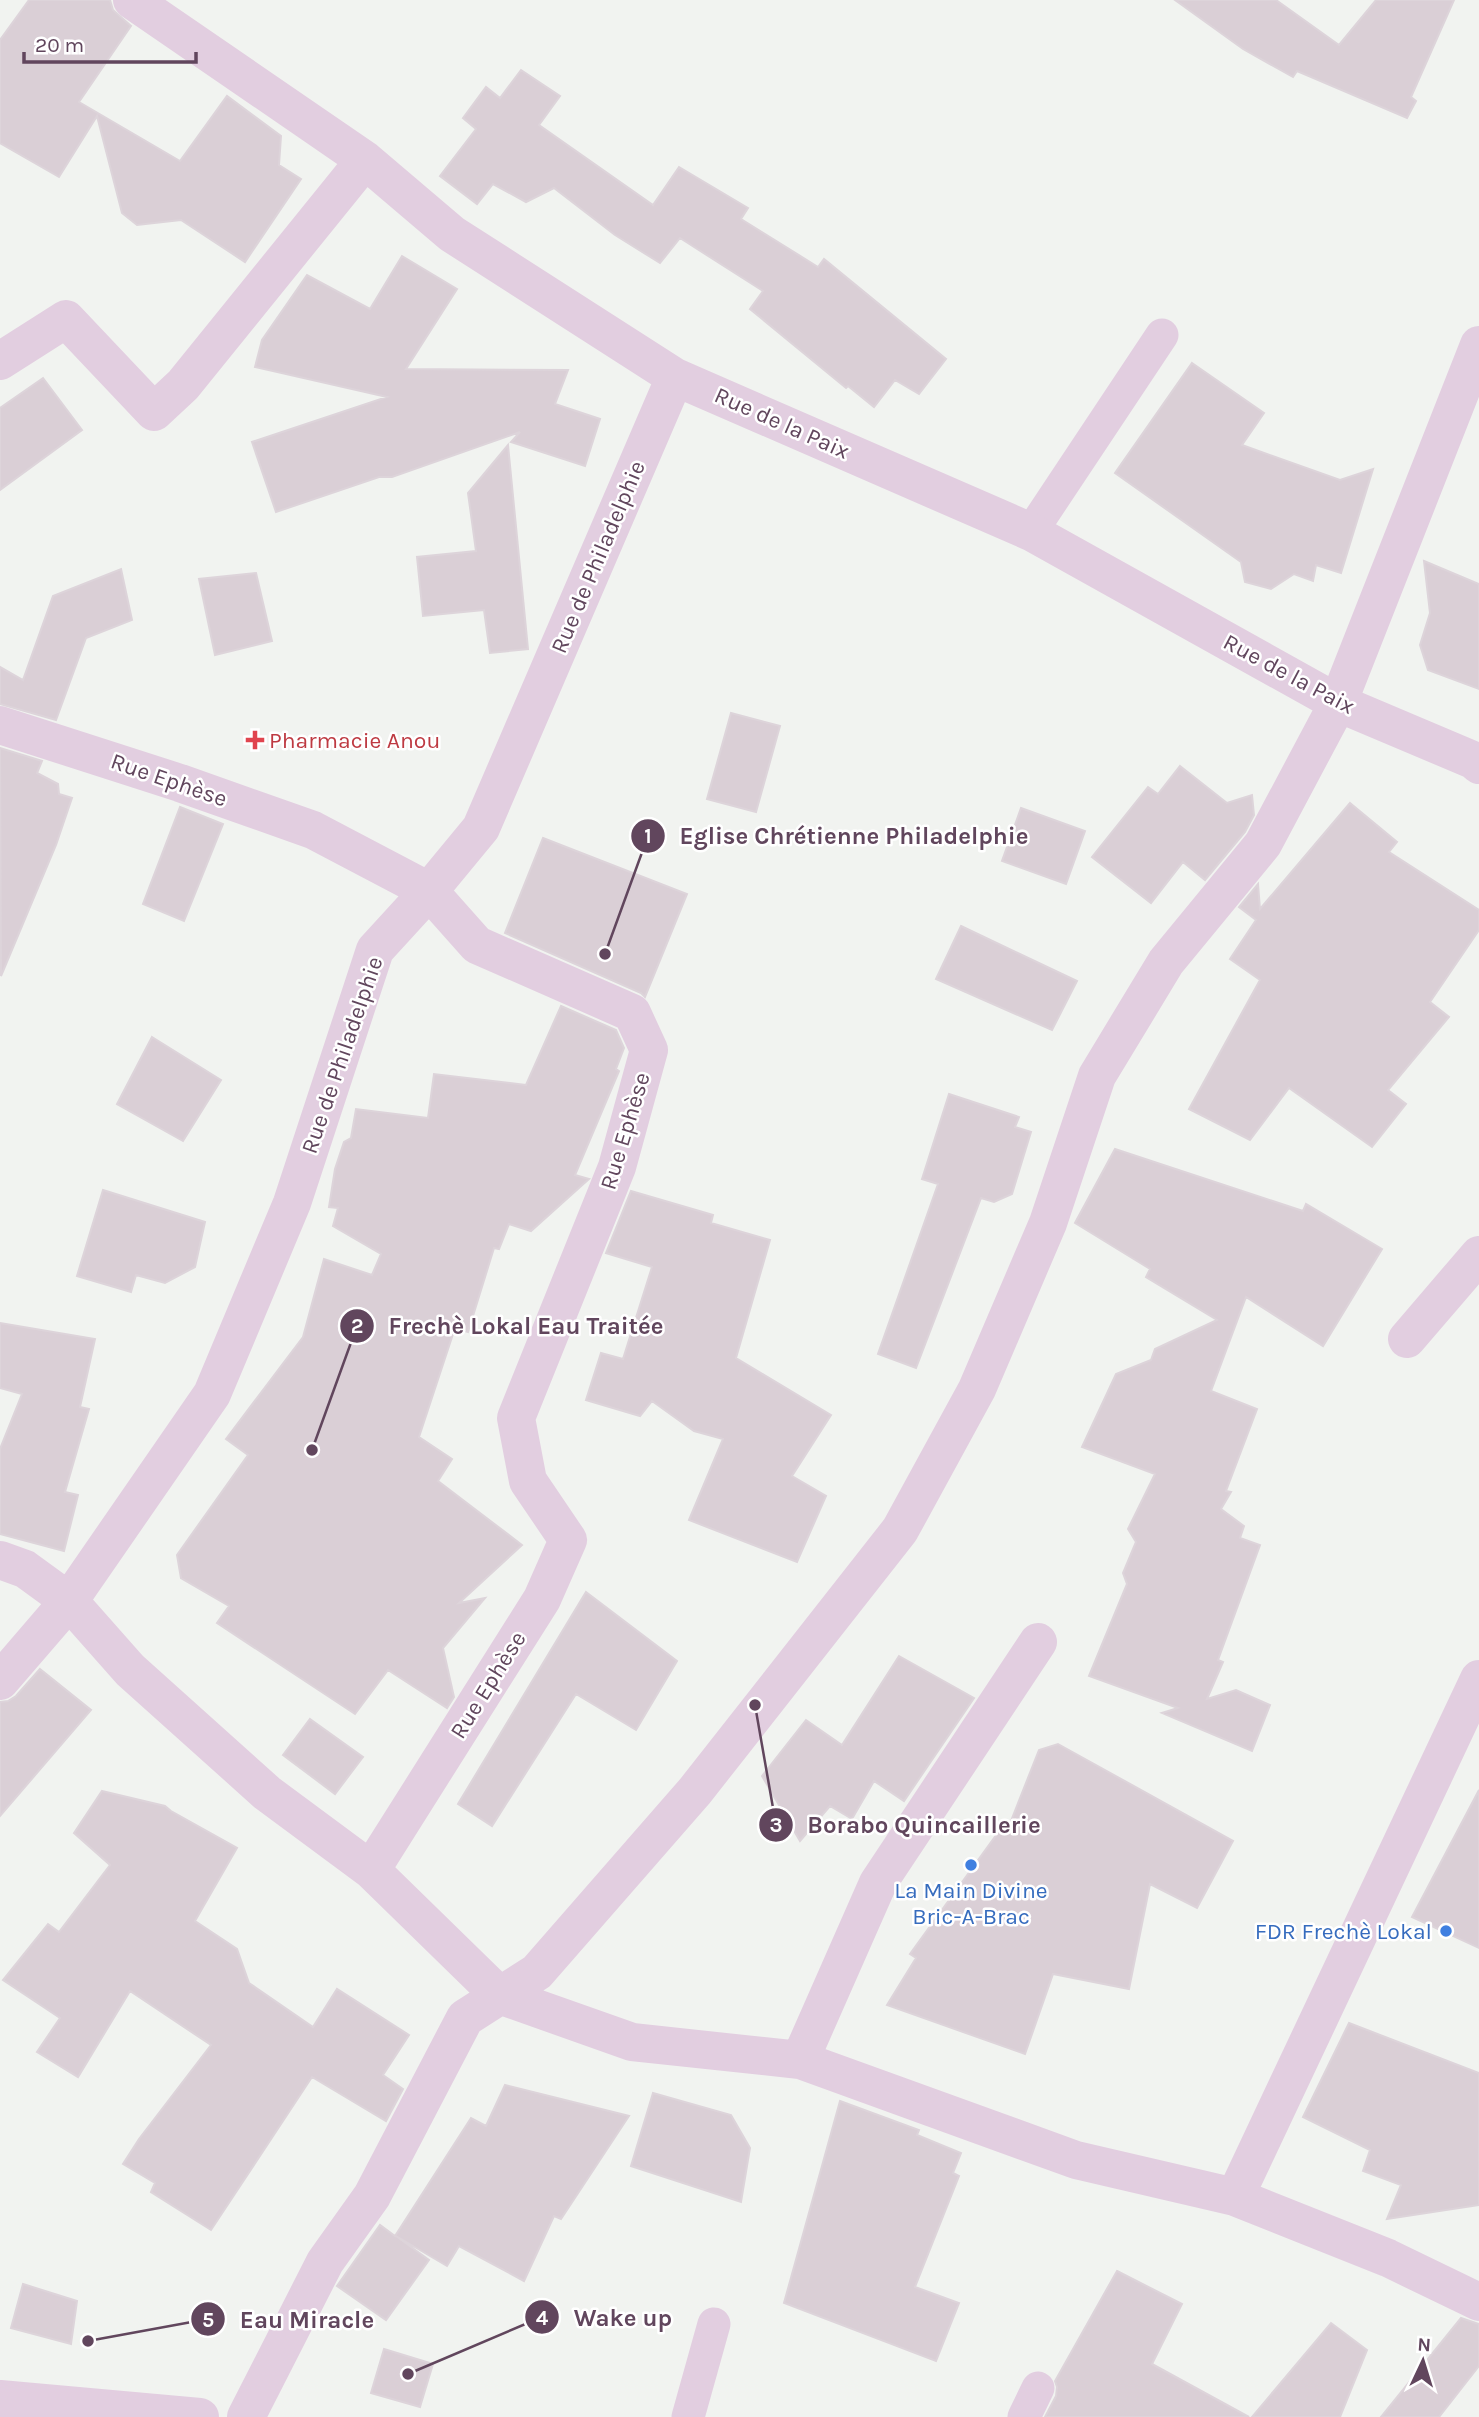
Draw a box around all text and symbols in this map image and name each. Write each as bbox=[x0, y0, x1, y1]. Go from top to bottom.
scale bar bbox=[24, 21, 196, 65]
text: 20 m bbox=[35, 33, 84, 57]
street label: Rue de la Paix bbox=[710, 381, 854, 465]
street label: Rue de Philadelphie bbox=[545, 457, 651, 657]
street label: Rue de la Paix bbox=[1219, 628, 1359, 720]
place label: Pharmacie Anou bbox=[269, 727, 440, 754]
marker: Pharmacie Anou bbox=[247, 732, 263, 748]
street label: Rue Ephèse bbox=[107, 747, 231, 813]
callout: Eglise Chrétienne Philadelphie bbox=[631, 814, 1042, 859]
text: Eglise Chrétienne Philadelphie bbox=[680, 822, 1028, 850]
text: 1 bbox=[644, 824, 652, 848]
street label: Rue de Philadelphie bbox=[296, 953, 388, 1157]
street label: Rue Ephèse bbox=[594, 1069, 656, 1193]
callout: Frechè Lokal Eau Traitée bbox=[339, 1303, 677, 1348]
text: Frechè Lokal Eau Traitée bbox=[389, 1312, 663, 1340]
text: 2 bbox=[351, 1314, 363, 1338]
street label: Rue Ephèse bbox=[444, 1626, 532, 1744]
callout: Borabo Quincaillerie bbox=[759, 1802, 1055, 1847]
text: Borabo Quincaillerie bbox=[807, 1811, 1041, 1839]
text: 3 bbox=[769, 1813, 783, 1837]
marker: La Main Divine Bric-A-Brac bbox=[963, 1857, 979, 1873]
place label: La Main Divine Bric-A-Brac bbox=[894, 1877, 1048, 1930]
place label: FDR Frechè Lokal bbox=[1255, 1918, 1432, 1945]
marker: FDR Frechè Lokal bbox=[1438, 1923, 1454, 1939]
callout: Wake up bbox=[525, 2295, 686, 2340]
callout: Eau Miracle bbox=[191, 2297, 388, 2342]
text: Wake up bbox=[574, 2304, 672, 2332]
text: Eau Miracle bbox=[240, 2306, 374, 2334]
text: 4 bbox=[536, 2306, 549, 2330]
text: 5 bbox=[202, 2308, 214, 2332]
north arrow bbox=[1388, 2326, 1458, 2396]
text: N bbox=[1417, 2334, 1432, 2356]

